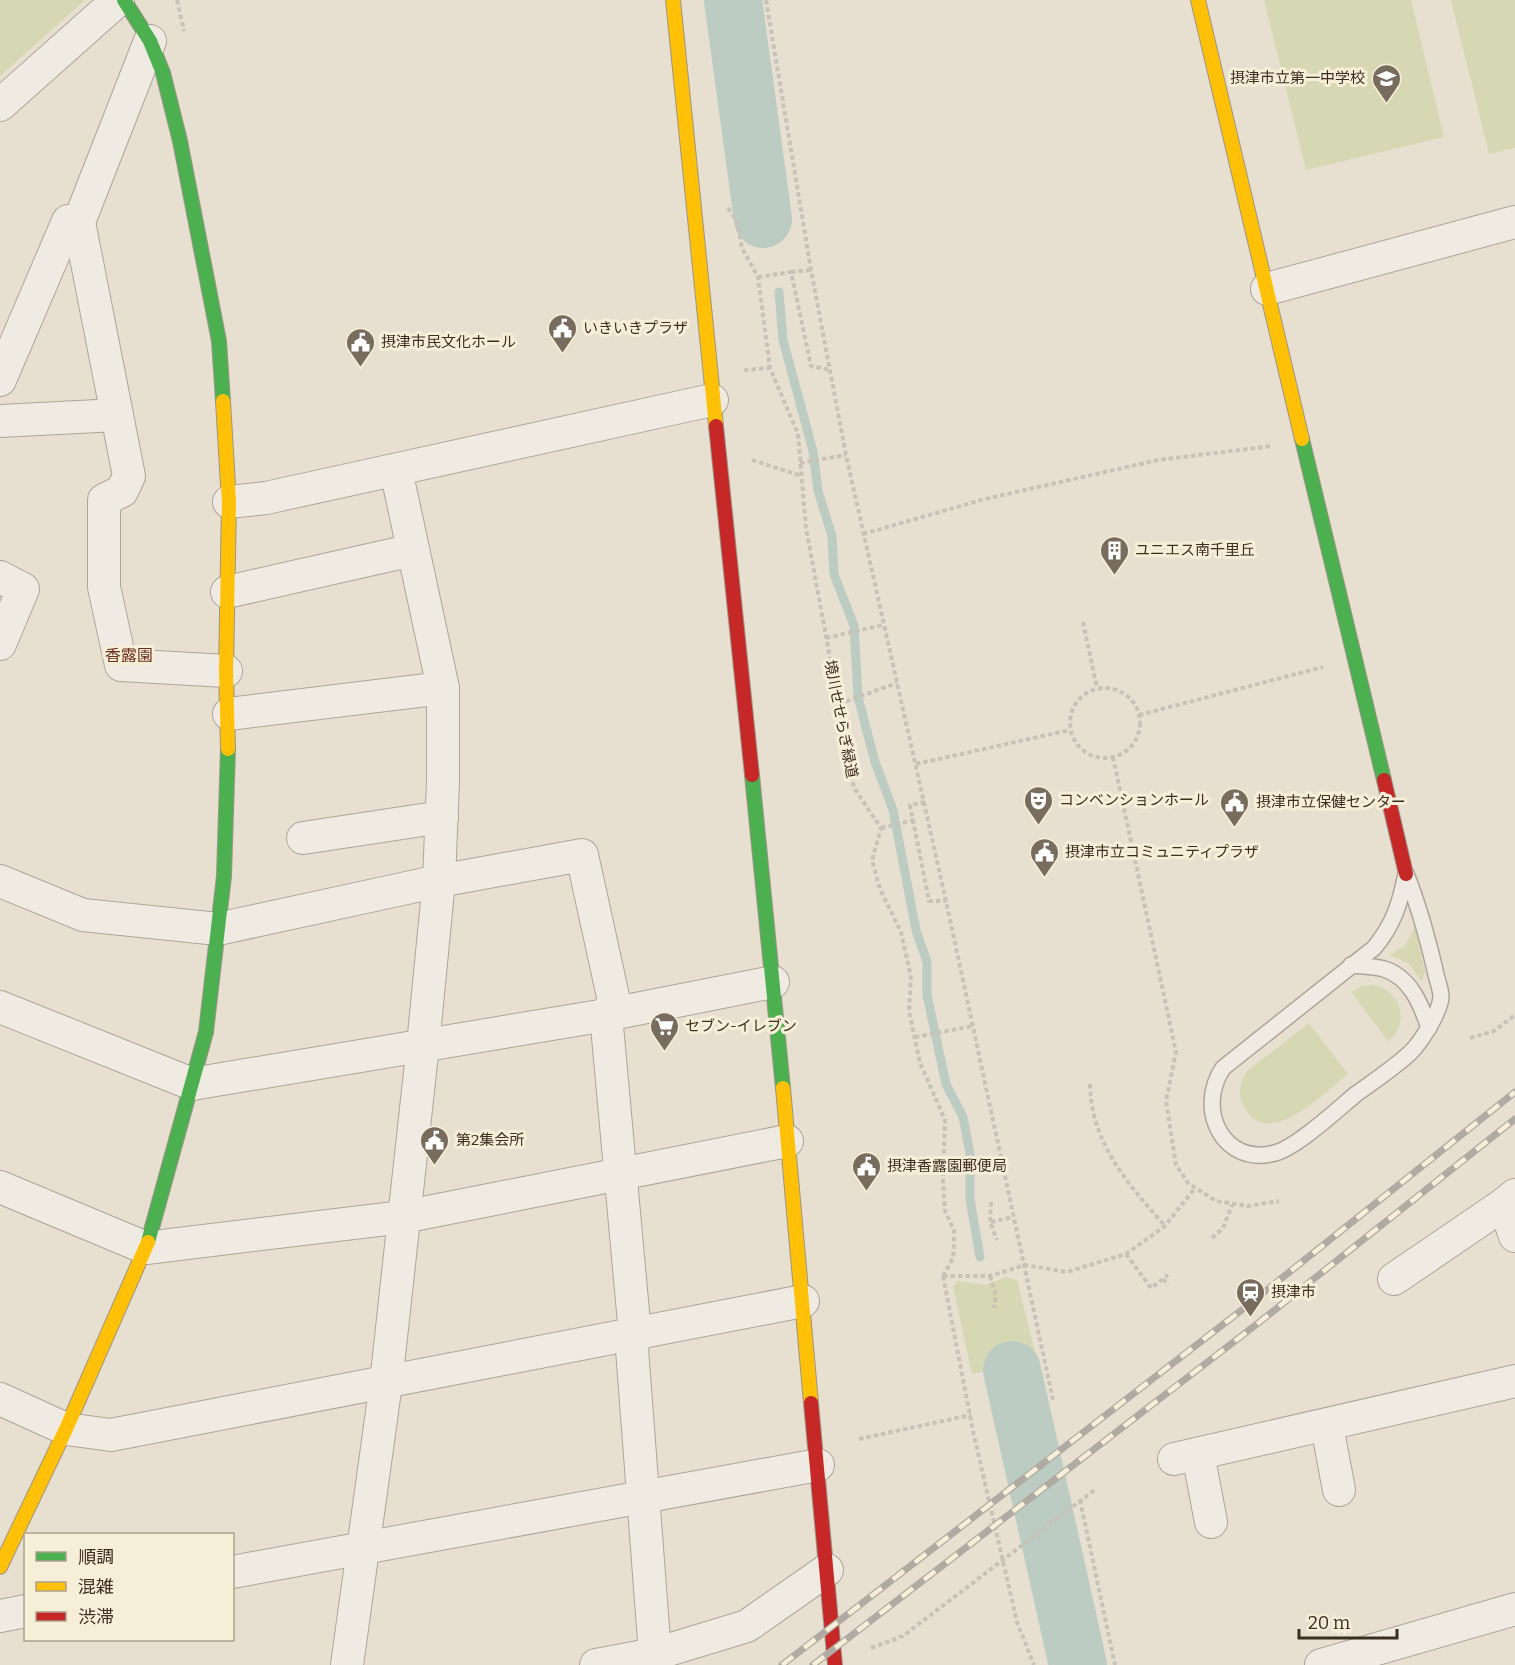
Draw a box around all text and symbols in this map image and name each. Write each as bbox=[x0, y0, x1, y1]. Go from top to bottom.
school or university icon: 摂津市立第一中学校 bbox=[1370, 62, 1402, 104]
place label: 摂津市立第一中学校 bbox=[1230, 69, 1365, 87]
public building icon: いきいきプラザ bbox=[546, 312, 578, 354]
place label: いきいきプラザ bbox=[583, 319, 688, 337]
public building icon: 摂津市民文化ホール bbox=[344, 326, 376, 368]
place label: 摂津市民文化ホール bbox=[381, 333, 516, 351]
building icon: ユニエス南千里丘 bbox=[1098, 534, 1130, 576]
place label: ユニエス南千里丘 bbox=[1135, 541, 1255, 559]
district label: 香露園 bbox=[105, 646, 153, 665]
street label: 境川せせらぎ緑道 bbox=[821, 658, 861, 780]
theatre icon: コンベンションホール bbox=[1022, 784, 1054, 826]
public building icon: 摂津市立保健センター bbox=[1219, 786, 1251, 828]
place label: コンベンションホール bbox=[1059, 791, 1209, 809]
place label: 摂津市立保健センター bbox=[1256, 793, 1406, 811]
public building icon: 摂津市立コミュニティプラザ bbox=[1028, 836, 1060, 878]
place label: 摂津市立コミュニティプラザ bbox=[1065, 843, 1259, 861]
supermarket icon: セブン-イレブン bbox=[648, 1010, 680, 1052]
place label: セブン-イレブン bbox=[685, 1017, 797, 1035]
public building icon: 第2集会所 bbox=[419, 1124, 451, 1166]
place label: 第2集会所 bbox=[456, 1131, 524, 1149]
public building icon: 摂津香露園郵便局 bbox=[850, 1150, 882, 1192]
place label: 摂津香露園郵便局 bbox=[887, 1157, 1007, 1175]
station icon: 摂津市 bbox=[1234, 1276, 1266, 1318]
place label: 摂津市 bbox=[1271, 1283, 1316, 1301]
legend bbox=[24, 1533, 234, 1641]
text: 順調 bbox=[78, 1546, 114, 1568]
text: 混雑 bbox=[78, 1576, 114, 1598]
scale bar bbox=[1299, 1602, 1396, 1640]
text: 渋滞 bbox=[78, 1606, 114, 1628]
text: 20 m bbox=[1308, 1612, 1350, 1634]

